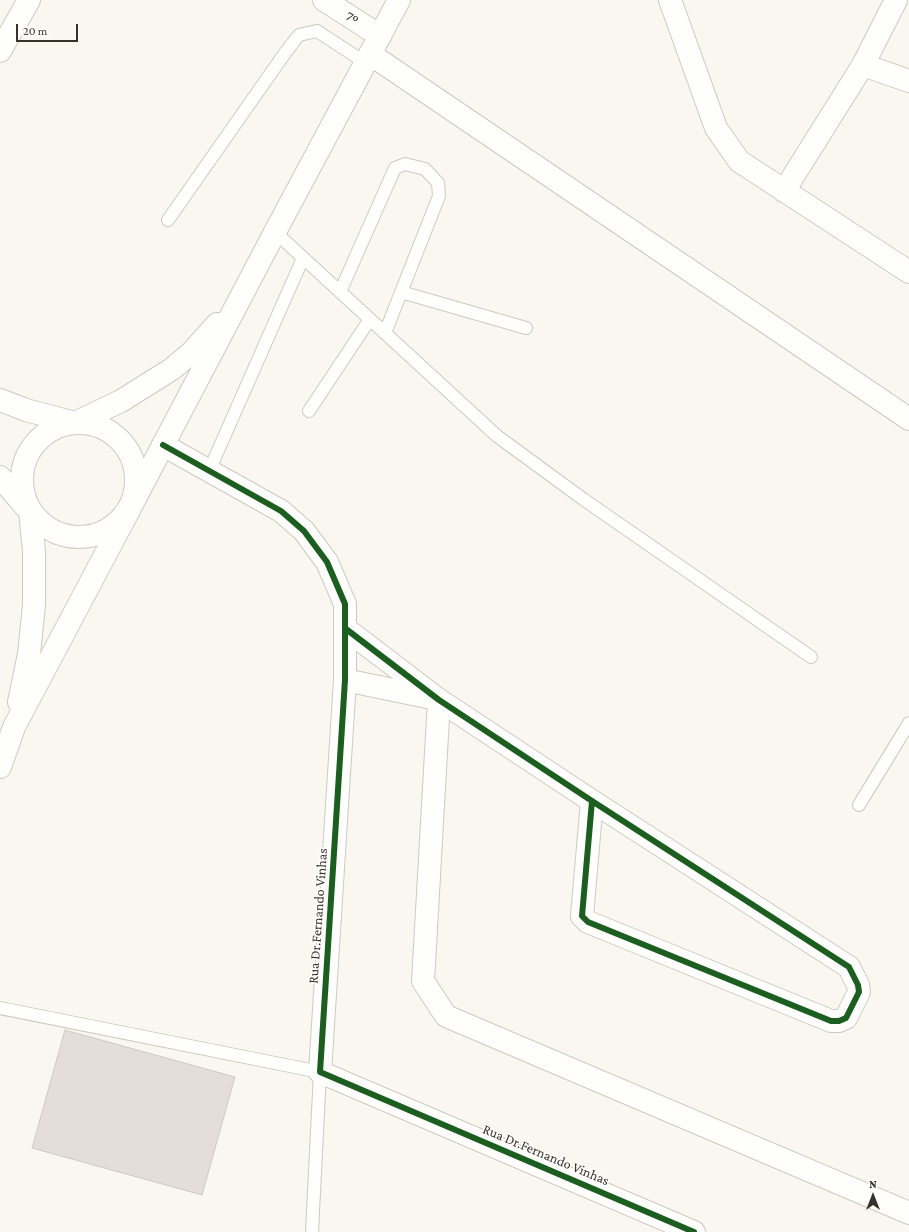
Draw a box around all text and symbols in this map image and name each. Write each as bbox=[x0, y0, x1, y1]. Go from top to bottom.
street label: 7º bbox=[342, 8, 362, 28]
scale bar bbox=[18, 16, 80, 42]
text: 20 m bbox=[23, 24, 47, 38]
street label: Rua Dr.Fernando Vinhas bbox=[305, 848, 331, 984]
street label: Rua Dr.Fernando Vinhas bbox=[480, 1121, 612, 1189]
north arrow bbox=[853, 1176, 893, 1216]
text: N bbox=[869, 1178, 877, 1190]

